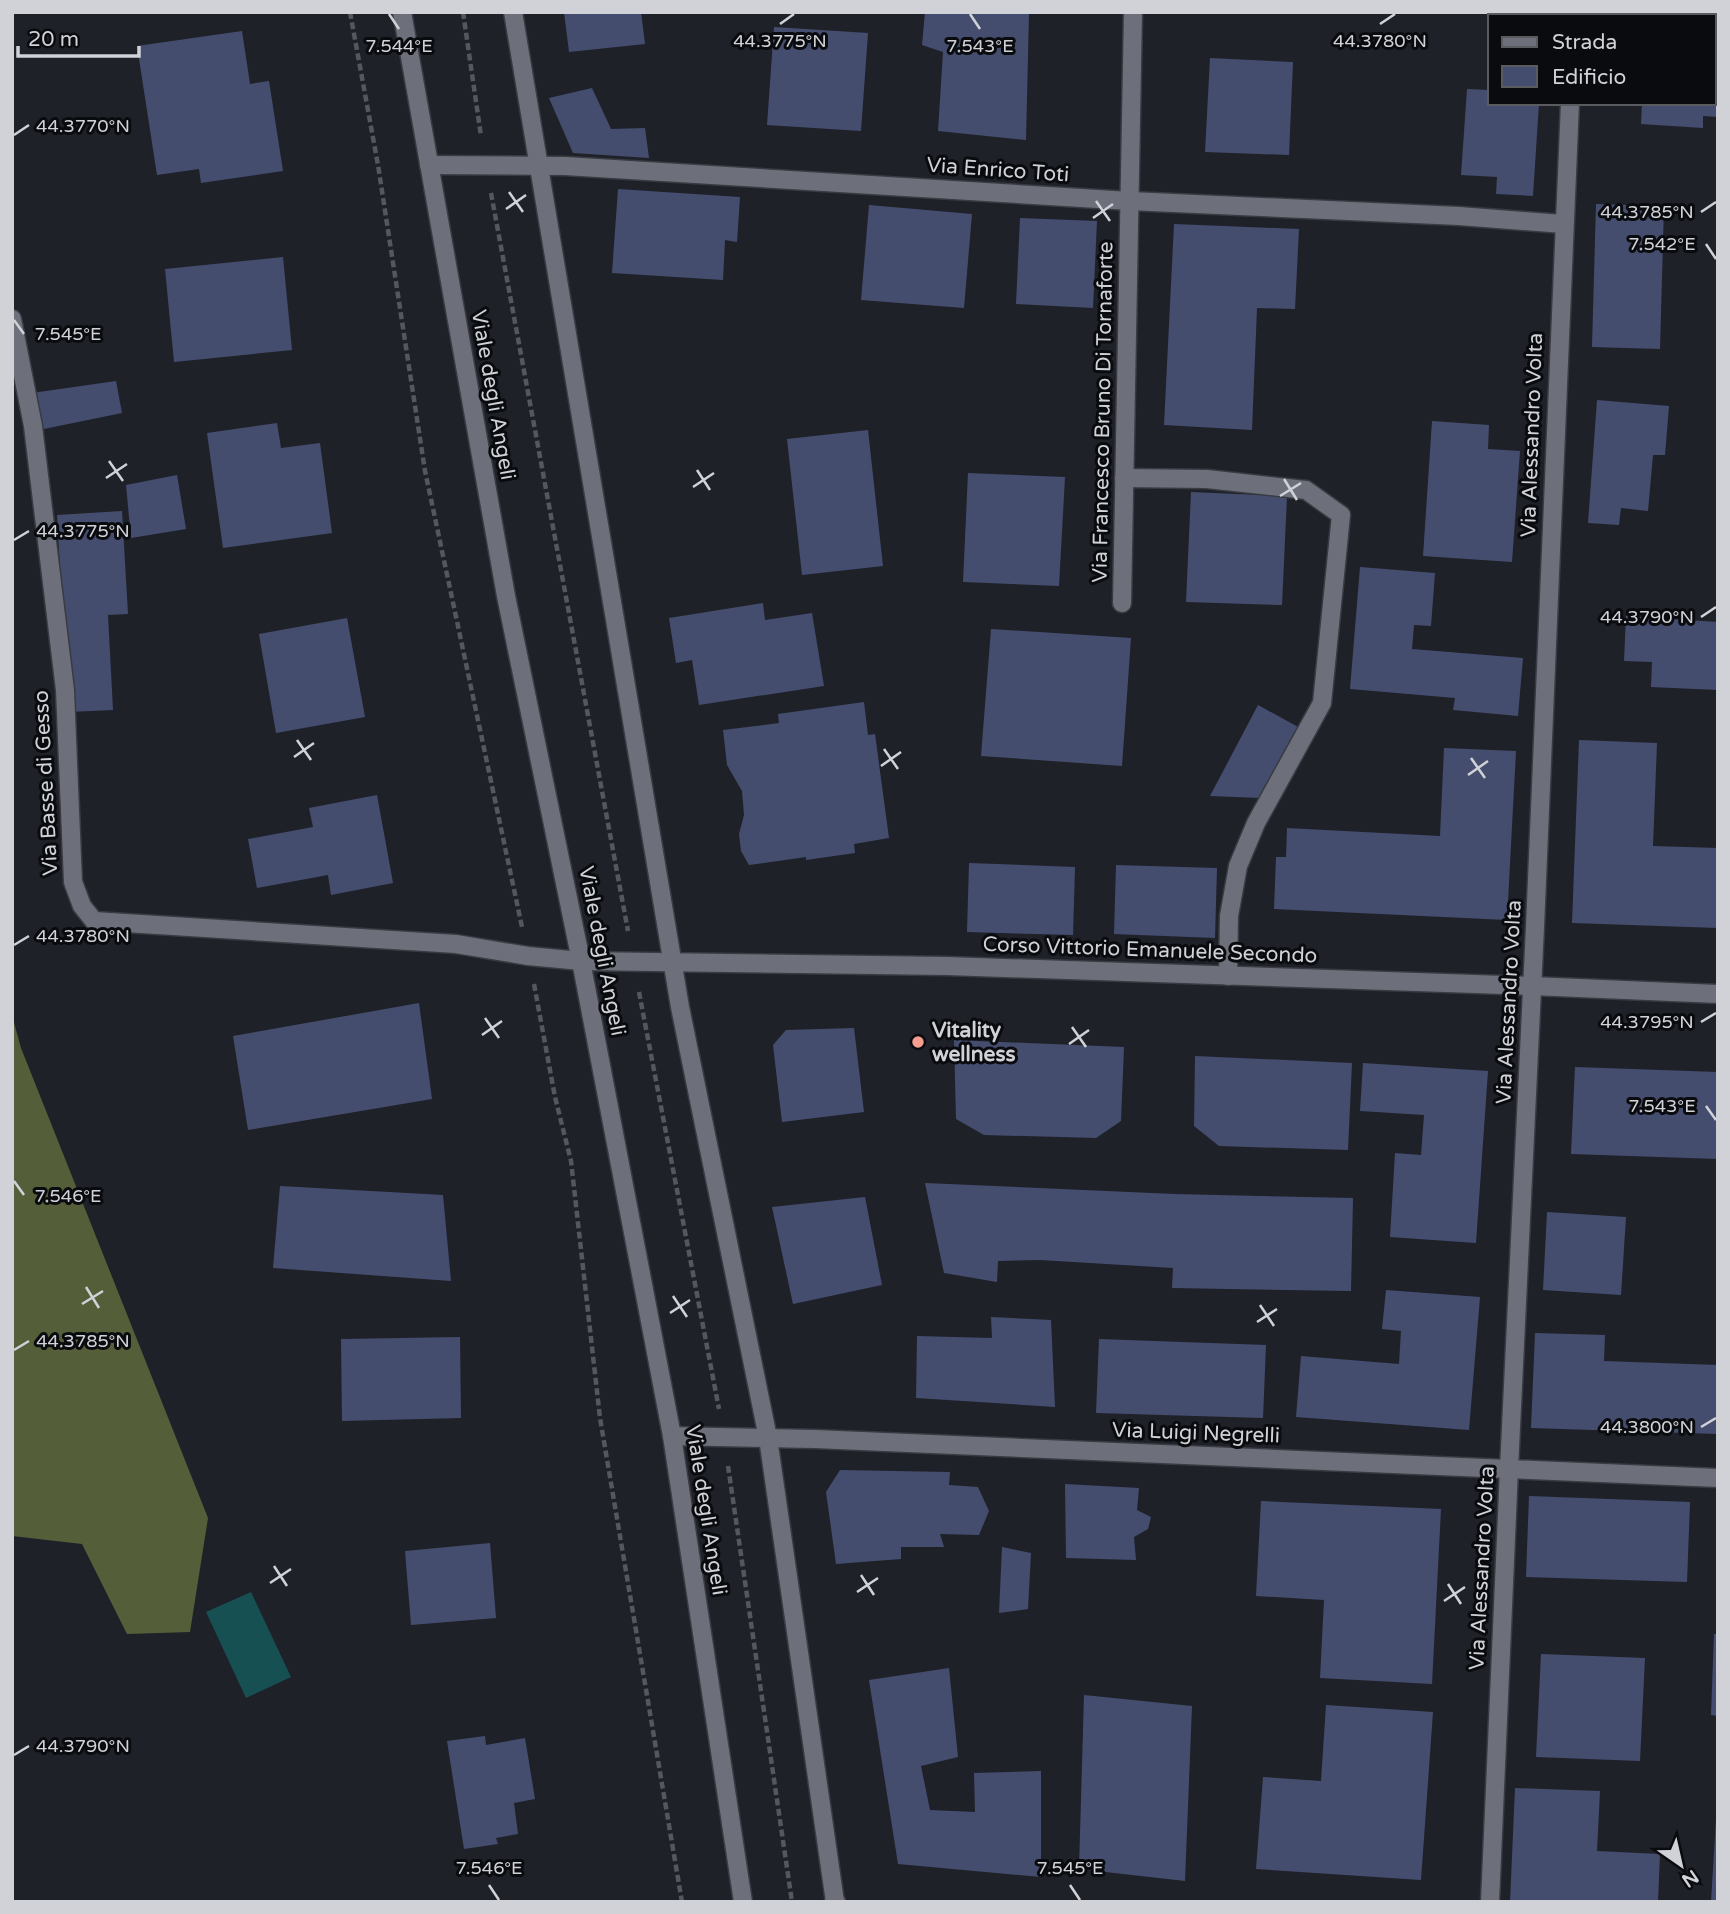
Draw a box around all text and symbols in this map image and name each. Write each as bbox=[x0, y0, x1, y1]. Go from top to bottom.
scale bar bbox=[18, 14, 138, 58]
legend bbox=[1488, 14, 1716, 105]
text: 20 m bbox=[28, 27, 79, 52]
text: 44.3775°N bbox=[733, 30, 827, 52]
text: 44.3780°N bbox=[1333, 30, 1427, 52]
text: Strada bbox=[1552, 30, 1617, 55]
text: 7.544°E bbox=[365, 35, 433, 57]
text: 7.543°E bbox=[946, 35, 1014, 57]
text: Edificio bbox=[1552, 65, 1626, 90]
text: 44.3770°N bbox=[36, 115, 130, 137]
street label: Via Enrico Toti bbox=[926, 153, 1070, 187]
text: 44.3785°N bbox=[1600, 201, 1694, 223]
text: 7.542°E bbox=[1628, 233, 1696, 255]
street label: Via Francesco Bruno Di Tornaforte bbox=[1088, 241, 1118, 583]
street label: Viale degli Angeli bbox=[466, 308, 520, 482]
text: 7.545°E bbox=[35, 323, 101, 345]
street label: Via Alessandro Volta bbox=[1516, 332, 1548, 538]
text: 44.3775°N bbox=[36, 520, 130, 542]
text: 44.3790°N bbox=[1600, 606, 1694, 628]
street label: Via Basse di Gesso bbox=[29, 690, 63, 876]
street label: Viale degli Angeli bbox=[573, 864, 631, 1038]
street label: Via Alessandro Volta bbox=[1491, 899, 1527, 1105]
text: 44.3780°N bbox=[36, 925, 130, 947]
street label: Corso Vittorio Emanuele Secondo bbox=[982, 932, 1318, 968]
text: 44.3795°N bbox=[1600, 1011, 1694, 1033]
place label: Vitality wellness bbox=[932, 1018, 1016, 1067]
marker: Vitality wellness bbox=[910, 1034, 926, 1050]
text: 7.543°E bbox=[1628, 1095, 1696, 1117]
text: 7.546°E bbox=[34, 1185, 102, 1207]
text: 44.3785°N bbox=[36, 1330, 130, 1352]
text: 44.3800°N bbox=[1600, 1416, 1694, 1438]
street label: Via Luigi Negrelli bbox=[1112, 1418, 1280, 1448]
street label: Viale degli Angeli bbox=[680, 1423, 732, 1597]
street label: Via Alessandro Volta bbox=[1464, 1465, 1500, 1671]
text: 44.3790°N bbox=[36, 1735, 130, 1757]
north arrow bbox=[1646, 1830, 1716, 1900]
text: 7.546°E bbox=[455, 1857, 523, 1879]
text: 7.545°E bbox=[1037, 1857, 1103, 1879]
text: N bbox=[1677, 1865, 1702, 1892]

